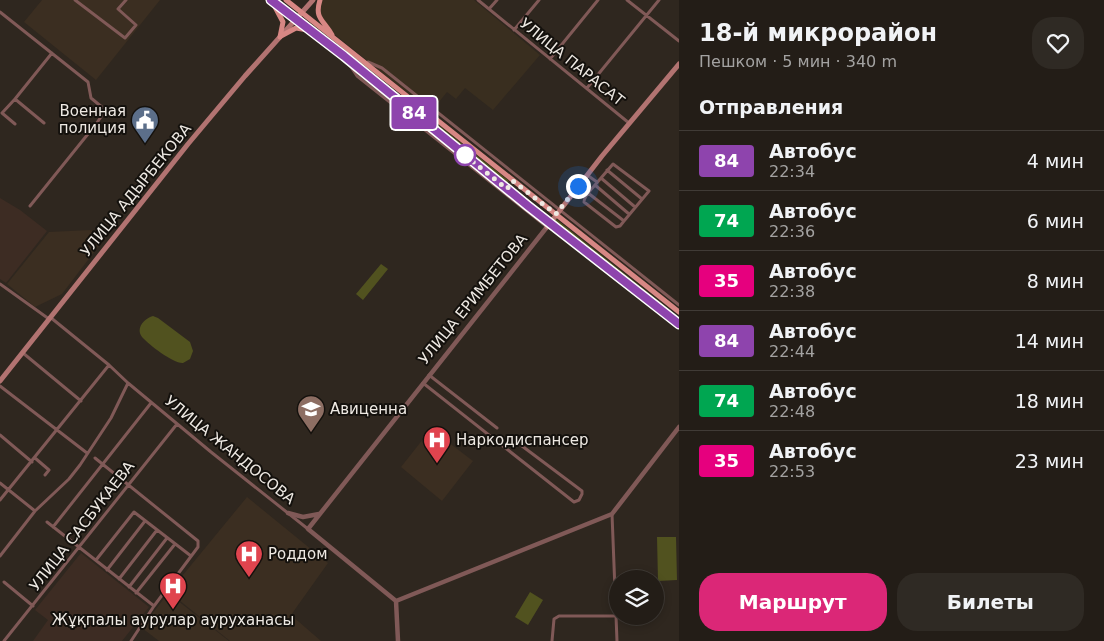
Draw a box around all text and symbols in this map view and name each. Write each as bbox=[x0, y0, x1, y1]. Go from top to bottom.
street label: УЛИЦА ПАРАСАТ bbox=[516, 14, 628, 110]
button: heart bbox=[1032, 17, 1084, 69]
text: 18-й микрорайон bbox=[699, 19, 937, 47]
text: Пешком · 5 мин · 340 m bbox=[699, 52, 897, 71]
text: Отправления bbox=[699, 96, 843, 118]
line badge: 84 bbox=[392, 97, 436, 129]
place label: Военная полиция bbox=[59, 102, 126, 137]
text: 84 bbox=[401, 102, 427, 123]
public building icon: Военная полиция bbox=[130, 105, 160, 144]
street label: УЛИЦА АДЫРБЕКОВА bbox=[77, 120, 195, 260]
text: Автобус bbox=[769, 140, 857, 162]
unlabelled marker bbox=[454, 144, 476, 166]
text: 84 bbox=[714, 150, 739, 171]
text: 4 мин bbox=[1027, 150, 1084, 172]
text: 22:34 bbox=[769, 162, 815, 181]
your location bbox=[566, 174, 591, 199]
text: Автобус bbox=[769, 200, 857, 222]
text: 74 bbox=[714, 210, 739, 231]
text: 6 мин bbox=[1027, 210, 1084, 232]
text: 22:36 bbox=[769, 222, 815, 241]
street label: УЛИЦА ЕРИМБЕТОВА bbox=[415, 230, 532, 368]
text: Автобус bbox=[769, 260, 857, 282]
text: 35 bbox=[714, 270, 739, 291]
text: 8 мин bbox=[1027, 270, 1084, 292]
text: 22:38 bbox=[769, 282, 815, 301]
text: Автобус bbox=[769, 320, 857, 342]
text: 84 bbox=[714, 330, 739, 351]
text: 14 мин bbox=[1015, 330, 1084, 352]
text: 22:44 bbox=[769, 342, 815, 361]
text: Автобус bbox=[769, 380, 857, 402]
text: 74 bbox=[714, 390, 739, 411]
text: 18 мин bbox=[1015, 390, 1084, 412]
street label: УЛИЦА ЖАНДОСОВА bbox=[161, 392, 299, 509]
school or university icon: Авиценна bbox=[296, 394, 326, 433]
place label: Авиценна bbox=[330, 400, 407, 418]
text: 22:48 bbox=[769, 402, 815, 421]
hospital icon: Наркодиспансер bbox=[422, 425, 452, 464]
place label: Наркодиспансер bbox=[456, 431, 588, 449]
text: Автобус bbox=[769, 440, 857, 462]
text: 35 bbox=[714, 450, 739, 471]
text: 23 мин bbox=[1015, 450, 1084, 472]
street label: УЛИЦА САСБУКАЕВА bbox=[26, 457, 139, 595]
text: 22:53 bbox=[769, 462, 815, 481]
hospital icon: Роддом bbox=[234, 539, 264, 578]
place label: Роддом bbox=[268, 545, 327, 563]
map controls bbox=[609, 570, 664, 625]
button: layers bbox=[609, 570, 664, 625]
hospital icon: Жұқпалы аурулар ауруханасы bbox=[158, 571, 188, 610]
button: Маршрут bbox=[699, 573, 887, 631]
button: Билеты bbox=[897, 573, 1084, 631]
place label: Жұқпалы аурулар ауруханасы bbox=[52, 611, 294, 629]

